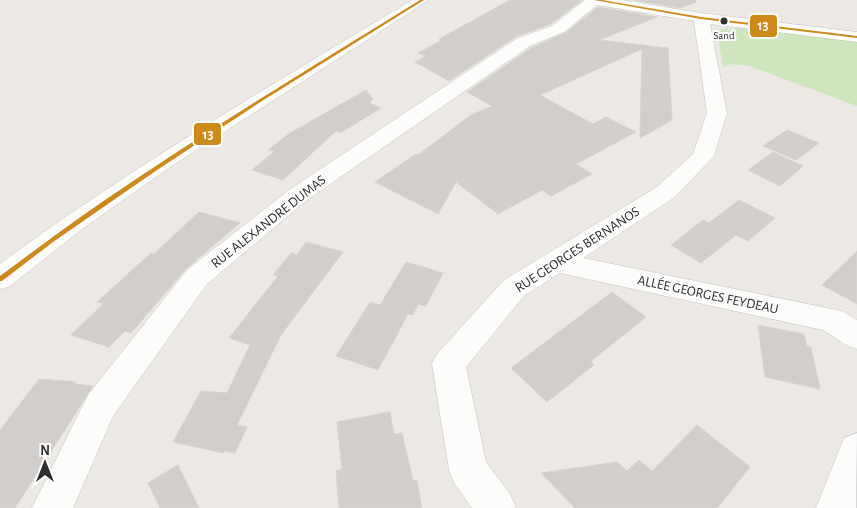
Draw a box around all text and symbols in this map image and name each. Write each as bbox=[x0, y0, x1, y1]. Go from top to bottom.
line badge: 13 bbox=[749, 14, 778, 38]
marker: Sand bbox=[719, 16, 729, 26]
text: 13 bbox=[757, 19, 769, 33]
place label: Sand bbox=[713, 30, 735, 41]
line badge: 13 bbox=[193, 122, 222, 146]
text: 13 bbox=[202, 128, 214, 142]
street label: RUE ALEXANDRE DUMAS bbox=[209, 173, 329, 271]
street label: RUE GEORGES BERNANOS bbox=[513, 204, 642, 295]
street label: ALLÉE GEORGES FEYDEAU bbox=[636, 270, 780, 317]
north arrow bbox=[20, 438, 70, 488]
text: N bbox=[40, 444, 50, 458]

